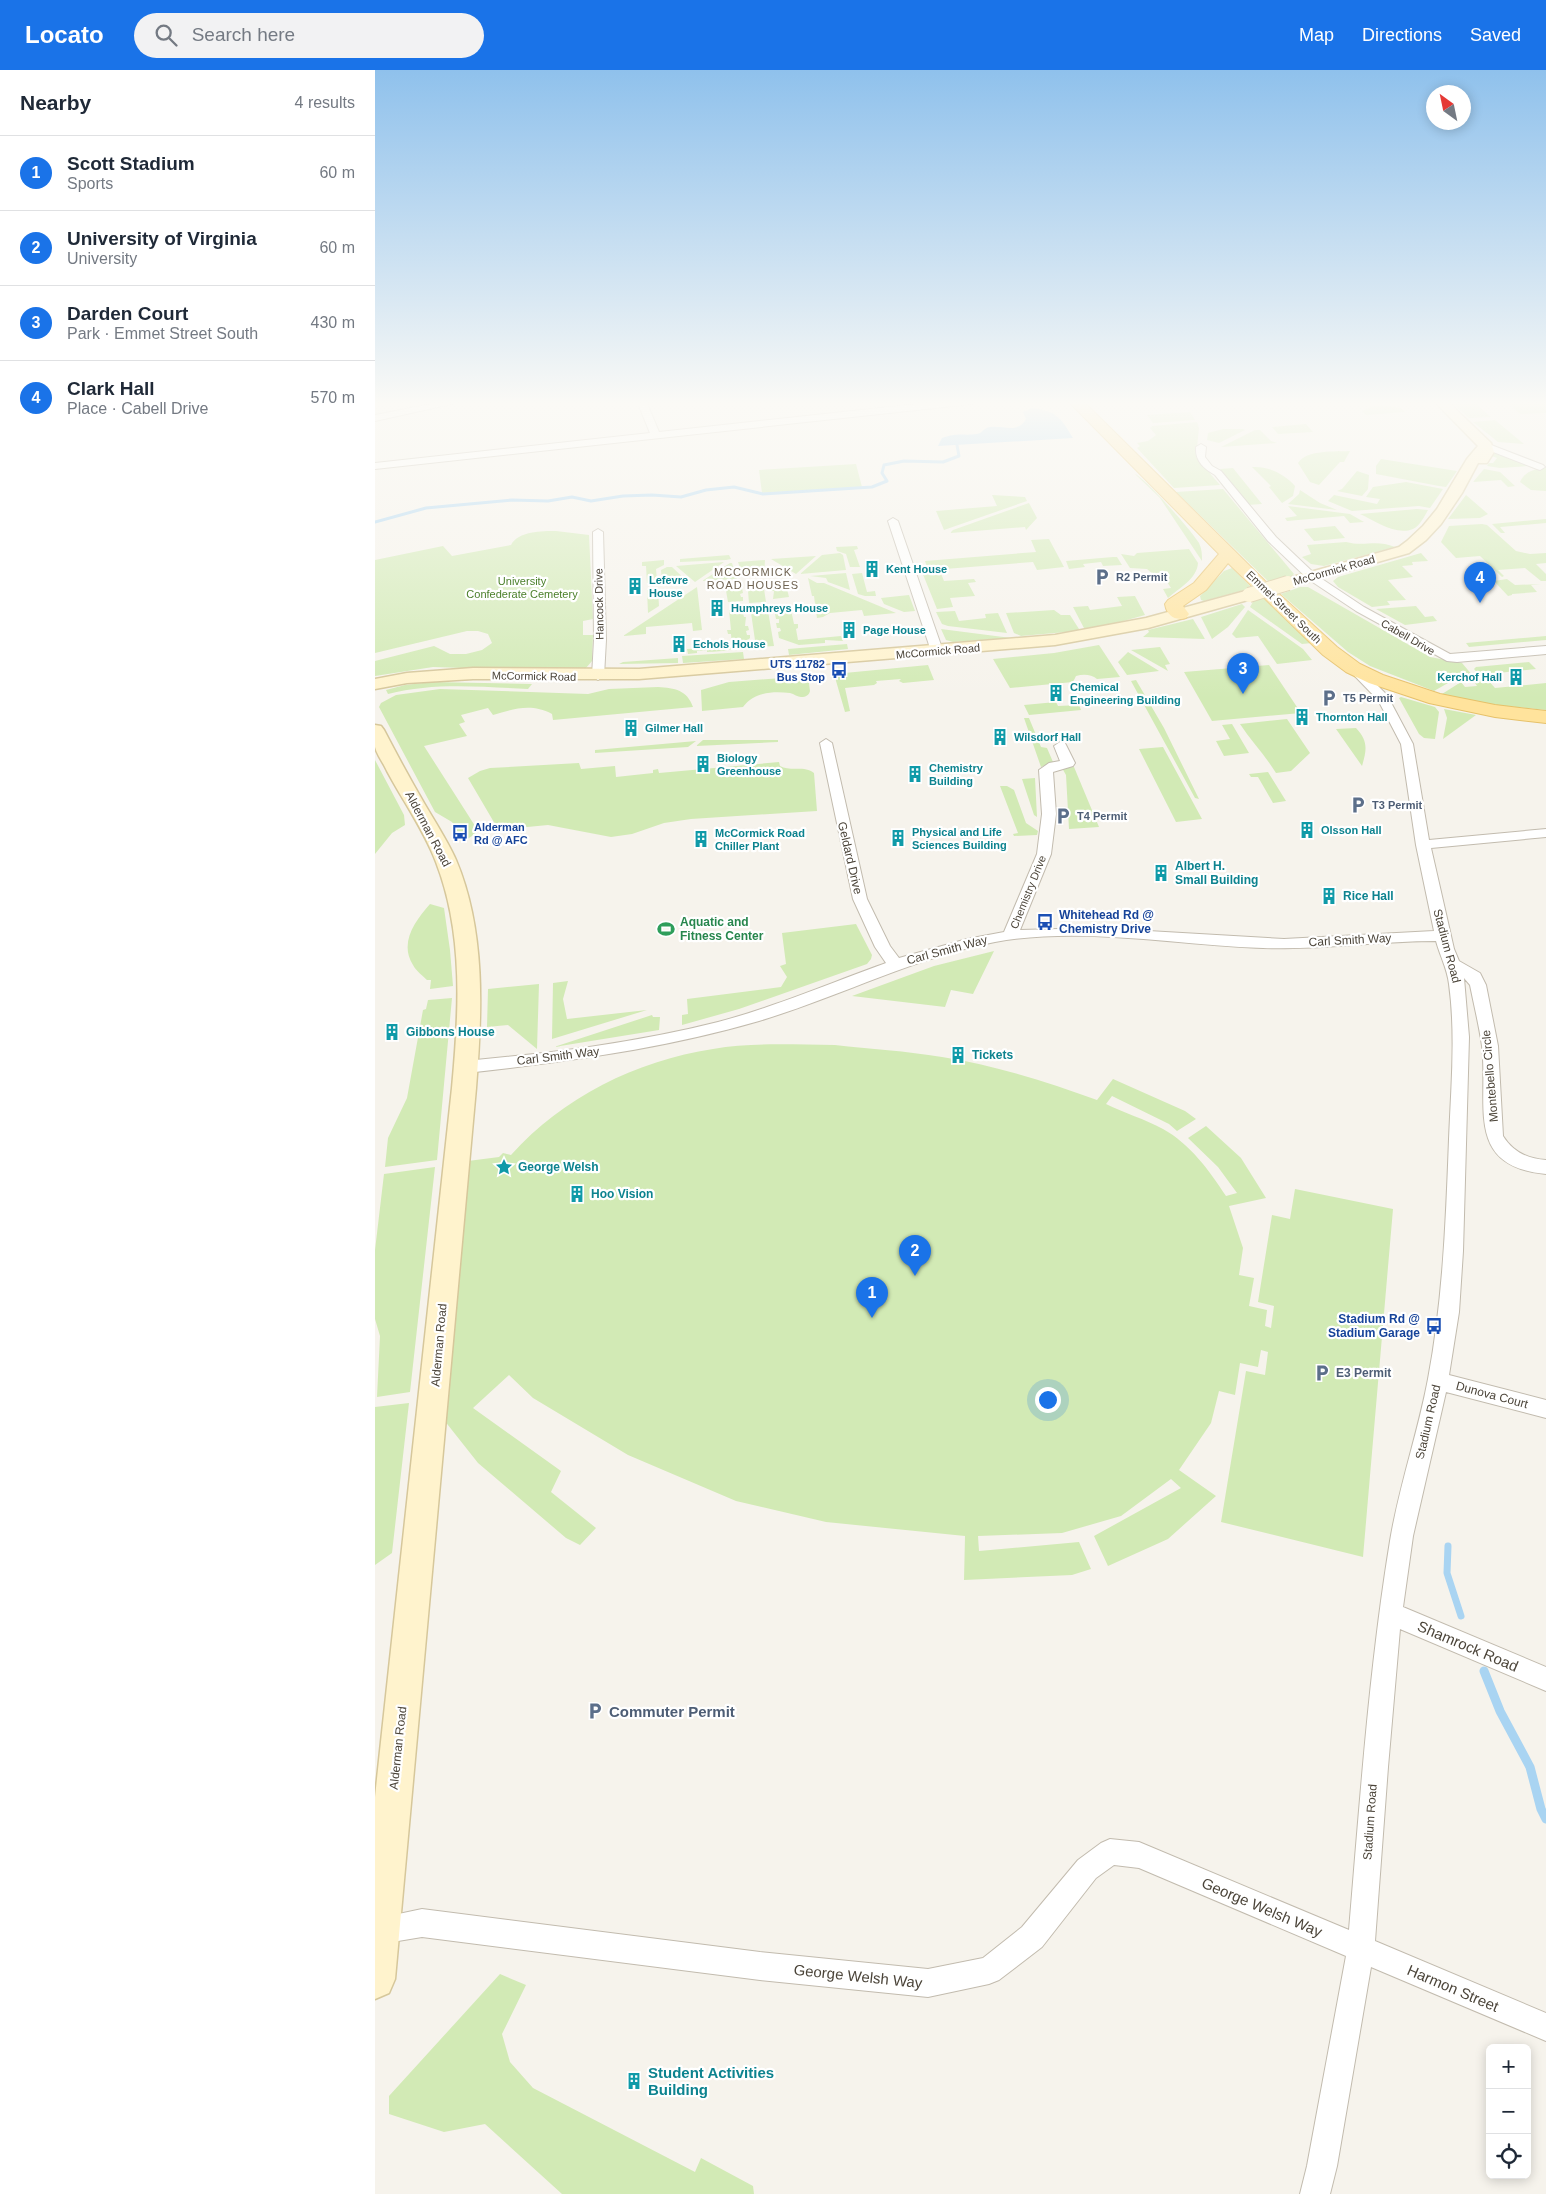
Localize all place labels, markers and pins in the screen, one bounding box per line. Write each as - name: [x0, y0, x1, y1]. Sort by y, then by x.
- building icon: Kent House: [862, 559, 882, 579]
- pin: 4: [1464, 562, 1496, 603]
- place label: Kent House: [886, 563, 947, 575]
- parking icon: R2 Permit: [1092, 567, 1112, 587]
- place label: R2 Permit: [1116, 571, 1168, 583]
- place label: Lefevre House: [649, 574, 688, 599]
- building icon: Lefevre House: [625, 576, 645, 596]
- building icon: Humphreys House: [707, 598, 727, 618]
- place label: Humphreys House: [731, 602, 828, 614]
- building icon: Page House: [839, 620, 859, 640]
- place label: Page House: [863, 624, 926, 636]
- building icon: Echols House: [669, 634, 689, 654]
- place label: Echols House: [693, 638, 766, 650]
- pin: 3: [1227, 653, 1259, 694]
- place label: UTS 11782 Bus Stop: [770, 658, 825, 683]
- bus stop icon: UTS 11782 Bus Stop: [829, 660, 849, 680]
- building icon: Kerchof Hall: [1506, 667, 1526, 687]
- place label: Kerchof Hall: [1437, 671, 1502, 683]
- place label: Chemical Engineering Building: [1070, 681, 1181, 706]
- building icon: Chemical Engineering Building: [1046, 683, 1066, 703]
- parking icon: T5 Permit: [1319, 688, 1339, 708]
- place label: T5 Permit: [1343, 692, 1393, 704]
- building icon: Thornton Hall: [1292, 707, 1312, 727]
- place label: Thornton Hall: [1316, 711, 1388, 723]
- building icon: Gilmer Hall: [621, 718, 641, 738]
- place label: Gilmer Hall: [645, 722, 703, 734]
- building icon: Wilsdorf Hall: [990, 727, 1010, 747]
- place label: Wilsdorf Hall: [1014, 731, 1081, 743]
- place label: Biology Greenhouse: [717, 752, 781, 777]
- building icon: Biology Greenhouse: [693, 754, 713, 774]
- place label: Chemistry Building: [929, 762, 984, 787]
- building icon: Chemistry Building: [905, 764, 925, 784]
- parking icon: T3 Permit: [1348, 795, 1368, 815]
- place label: T3 Permit: [1372, 799, 1422, 811]
- parking icon: T4 Permit: [1053, 806, 1073, 826]
- place label: T4 Permit: [1077, 810, 1127, 822]
- building icon: Olsson Hall: [1297, 820, 1317, 840]
- place label: Alderman Rd @ AFC: [474, 821, 528, 846]
- bus stop icon: Alderman Rd @ AFC: [450, 823, 470, 843]
- place label: Olsson Hall: [1321, 824, 1382, 836]
- place label: Physical and Life Sciences Building: [912, 826, 1007, 851]
- place label: McCormick Road Chiller Plant: [715, 827, 805, 852]
- building icon: Physical and Life Sciences Building: [888, 828, 908, 848]
- building icon: McCormick Road Chiller Plant: [691, 829, 711, 849]
- place label: Albert H. Small Building: [1175, 859, 1258, 887]
- building icon: Albert H. Small Building: [1151, 863, 1171, 883]
- building icon: Rice Hall: [1319, 886, 1339, 906]
- place label: Rice Hall: [1343, 889, 1394, 903]
- place label: Whitehead Rd @ Chemistry Drive: [1059, 908, 1154, 936]
- bus stop icon: Whitehead Rd @ Chemistry Drive: [1035, 912, 1055, 932]
- place label: Aquatic and Fitness Center: [680, 915, 764, 943]
- sports icon: Aquatic and Fitness Center: [656, 919, 676, 939]
- building icon: Gibbons House: [382, 1022, 402, 1042]
- place label: Gibbons House: [406, 1025, 495, 1039]
- building icon: Tickets: [948, 1045, 968, 1065]
- place label: Tickets: [972, 1048, 1013, 1062]
- place icon: George Welsh: [494, 1157, 514, 1177]
- place label: George Welsh: [518, 1160, 598, 1174]
- building icon: Hoo Vision: [567, 1184, 587, 1204]
- place label: Hoo Vision: [591, 1187, 653, 1201]
- pin: 2: [899, 1235, 931, 1276]
- pin: 1: [856, 1277, 888, 1318]
- place label: Stadium Rd @ Stadium Garage: [1328, 1312, 1420, 1340]
- bus stop icon: Stadium Rd @ Stadium Garage: [1424, 1316, 1444, 1336]
- parking icon: E3 Permit: [1312, 1363, 1332, 1383]
- place label: E3 Permit: [1336, 1366, 1391, 1380]
- parking icon: Commuter Permit: [585, 1701, 605, 1721]
- place label: Commuter Permit: [609, 1703, 735, 1720]
- place label: Student Activities Building: [648, 2064, 774, 2098]
- building icon: Student Activities Building: [624, 2071, 644, 2091]

